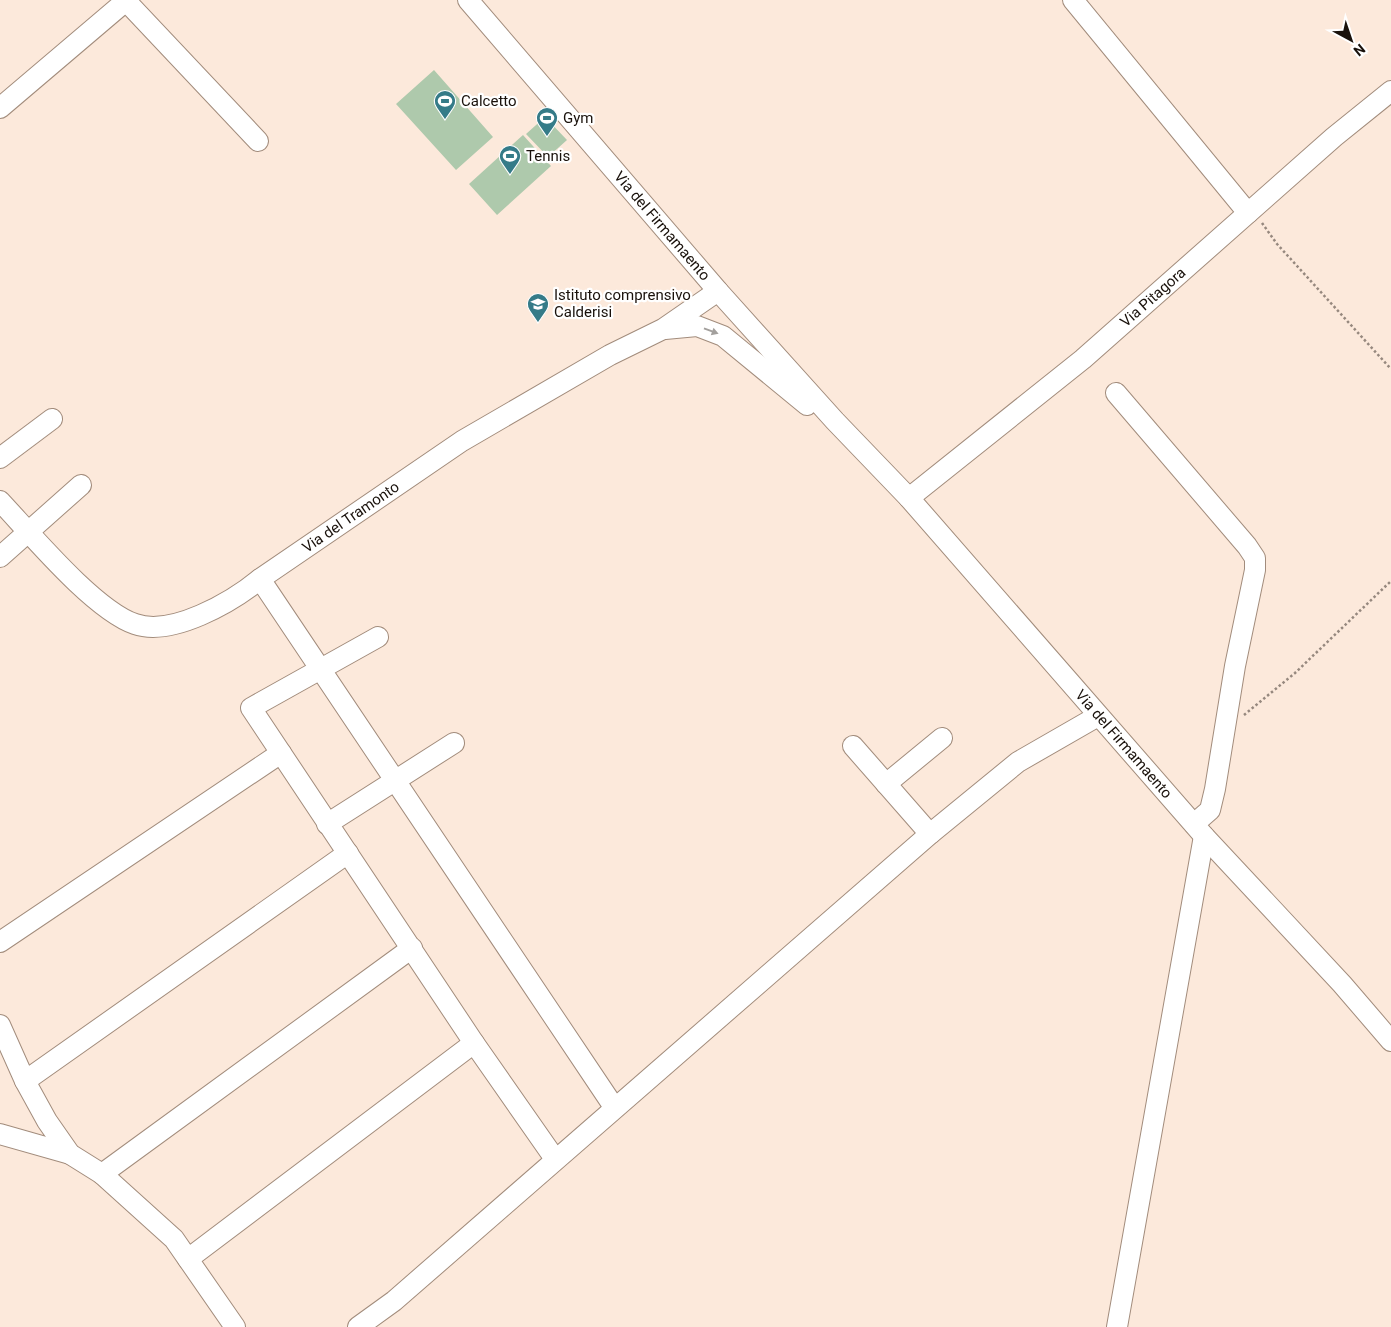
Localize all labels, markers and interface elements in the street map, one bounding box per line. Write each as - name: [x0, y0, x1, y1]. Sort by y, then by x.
- north arrow: [1326, 15, 1376, 65]
- text: N: [1350, 41, 1368, 59]
- sports icon: Calcetto: [433, 89, 457, 120]
- place label: Calcetto: [461, 92, 517, 110]
- sports icon: Gym: [535, 106, 559, 137]
- place label: Gym: [563, 109, 593, 127]
- sports icon: Tennis: [498, 144, 522, 175]
- place label: Tennis: [526, 147, 570, 165]
- street label: Via del Firmamaento: [610, 168, 714, 284]
- street label: Via Pitagora: [1116, 264, 1189, 331]
- place label: Istituto comprensivo Calderisi: [554, 286, 691, 321]
- school or university icon: Istituto comprensivo Calderisi: [526, 292, 550, 323]
- one-way arrow: [703, 328, 718, 335]
- street label: Via del Tramonto: [299, 478, 403, 556]
- street label: Via del Firmamaento: [1072, 686, 1176, 802]

